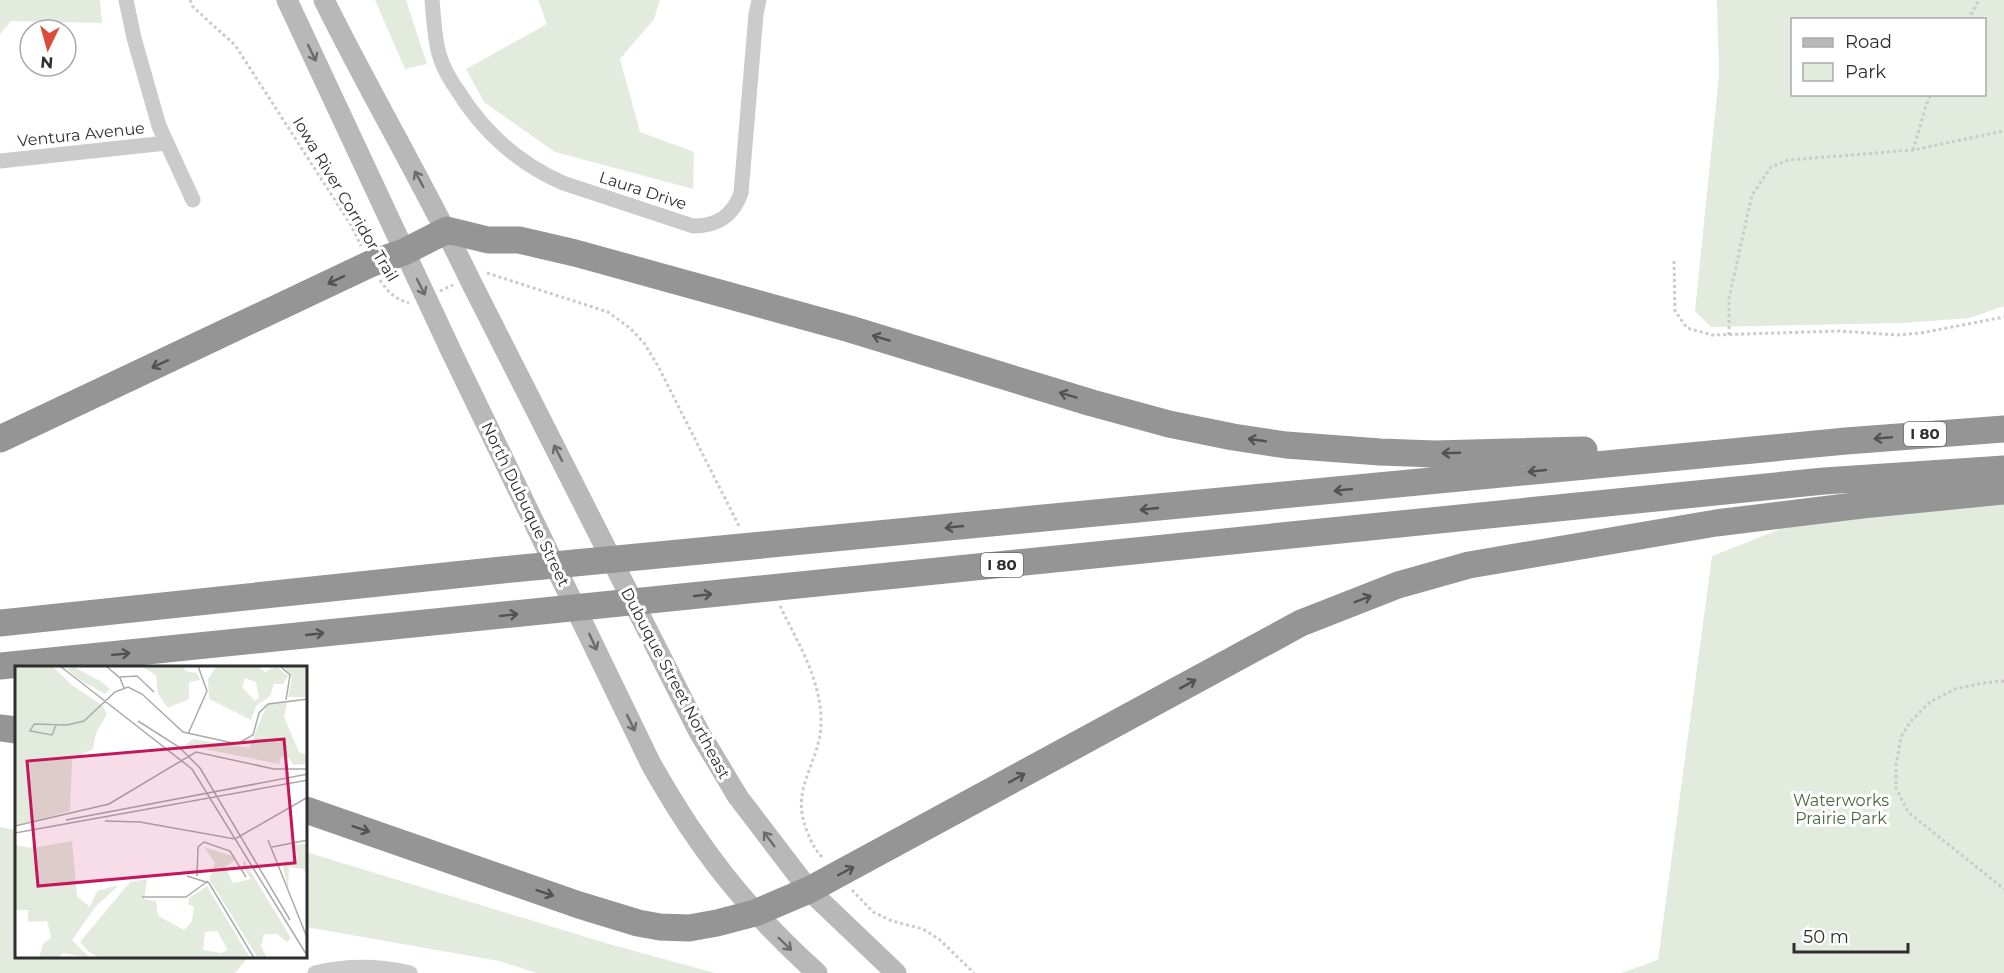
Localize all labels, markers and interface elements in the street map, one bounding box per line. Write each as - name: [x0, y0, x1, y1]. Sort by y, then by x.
- north arrow: [18, 18, 78, 78]
- legend: [1791, 18, 1986, 96]
- text: Road: [1845, 31, 1892, 53]
- one-way arrow: [307, 43, 319, 61]
- text: N: [39, 52, 54, 72]
- text: Park: [1845, 61, 1886, 83]
- street label: Iowa River Corridor Trail: [289, 113, 402, 285]
- street label: Ventura Avenue: [17, 118, 146, 151]
- street label: Laura Drive: [597, 167, 689, 214]
- one-way arrow: [413, 171, 425, 188]
- one-way arrow: [328, 275, 346, 287]
- one-way arrow: [416, 277, 427, 295]
- one-way arrow: [872, 332, 891, 343]
- one-way arrow: [152, 358, 170, 370]
- one-way arrow: [1059, 389, 1078, 400]
- street label: North Dubuque Street: [477, 419, 574, 590]
- road number: I 80: [1904, 422, 1946, 446]
- one-way arrow: [1873, 432, 1893, 443]
- one-way arrow: [1248, 435, 1268, 446]
- one-way arrow: [552, 444, 563, 462]
- one-way arrow: [1442, 447, 1462, 459]
- one-way arrow: [1527, 466, 1547, 477]
- one-way arrow: [1333, 485, 1353, 496]
- one-way arrow: [1139, 504, 1159, 515]
- one-way arrow: [945, 522, 965, 533]
- road number: I 80: [981, 553, 1023, 577]
- street label: Dubuque Street Northeast: [617, 584, 734, 783]
- one-way arrow: [693, 589, 712, 600]
- one-way arrow: [1353, 593, 1372, 604]
- one-way arrow: [498, 609, 518, 620]
- one-way arrow: [304, 628, 324, 639]
- one-way arrow: [587, 633, 599, 651]
- one-way arrow: [110, 648, 130, 659]
- inset map: [15, 666, 308, 958]
- one-way arrow: [1179, 678, 1197, 689]
- one-way arrow: [626, 713, 638, 731]
- one-way arrow: [1008, 772, 1025, 784]
- park label: Waterworks Prairie Park: [1793, 791, 1889, 828]
- one-way arrow: [351, 824, 370, 835]
- one-way arrow: [763, 832, 776, 848]
- one-way arrow: [837, 865, 854, 877]
- one-way arrow: [535, 889, 554, 900]
- scale bar: [1794, 916, 1908, 954]
- text: 50 m: [1803, 926, 1849, 948]
- one-way arrow: [777, 936, 792, 951]

